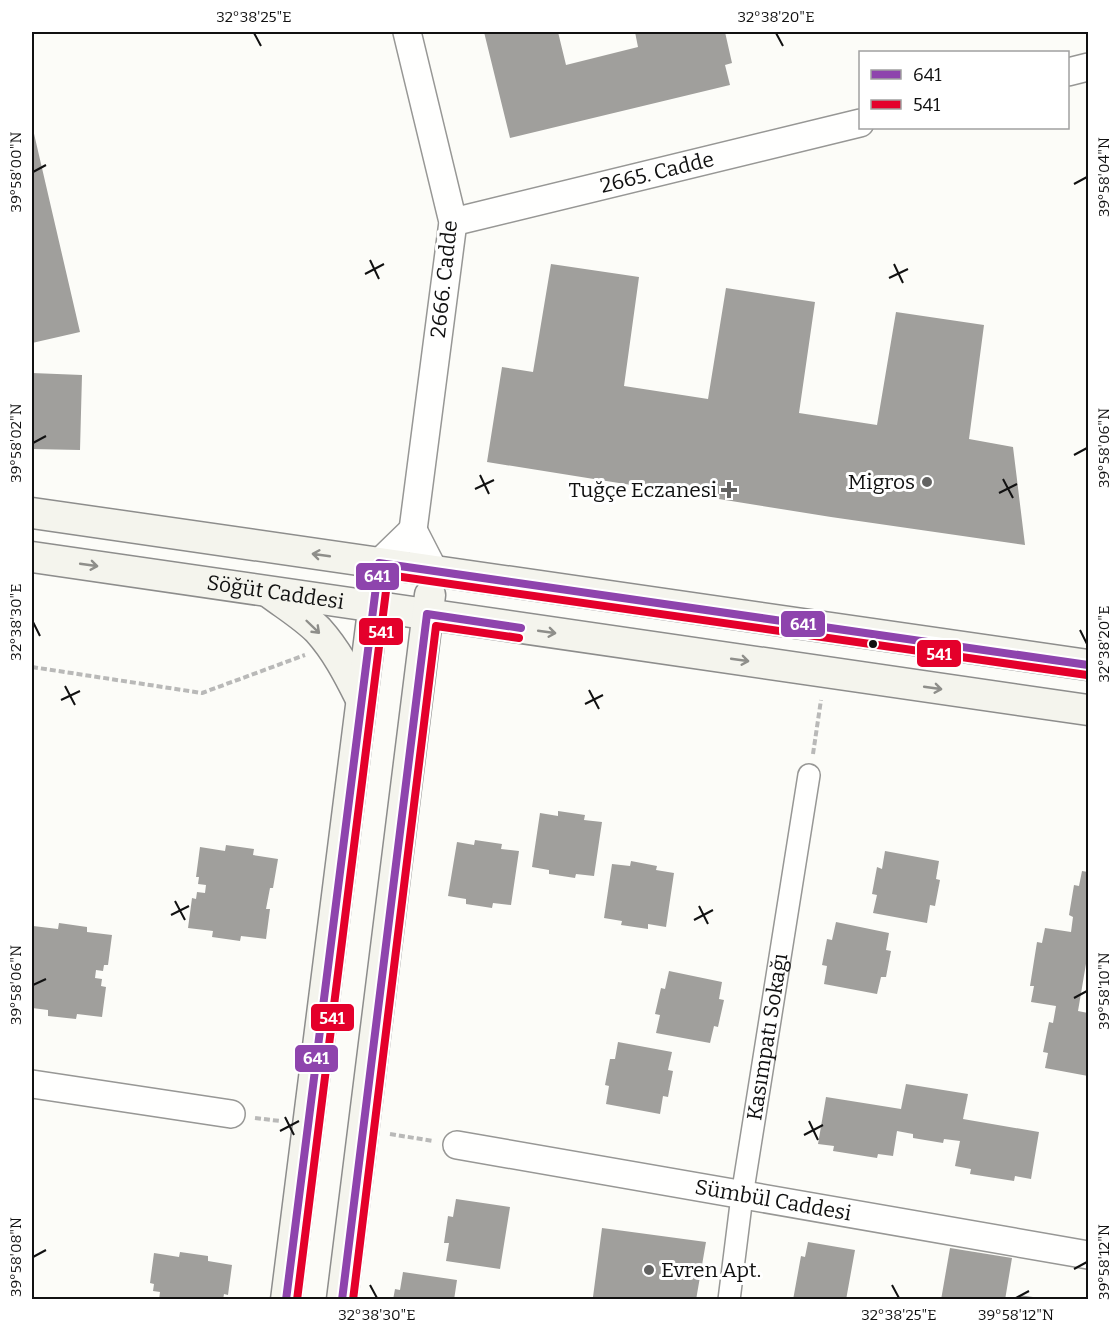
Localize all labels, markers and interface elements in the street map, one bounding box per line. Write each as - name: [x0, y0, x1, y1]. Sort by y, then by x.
- text: 32°38'25"E: [216, 8, 292, 26]
- text: 32°38'20"E: [738, 8, 814, 26]
- legend: [859, 51, 1069, 129]
- text: 641: [913, 64, 942, 86]
- text: 541: [913, 94, 941, 116]
- text: 39°58'00"N: [7, 131, 25, 212]
- text: 39°58'04"N: [1095, 137, 1113, 217]
- street label: 2665. Cadde: [598, 146, 717, 199]
- street label: 2666. Cadde: [425, 219, 463, 339]
- text: 39°58'02"N: [7, 403, 25, 483]
- text: 39°58'06"N: [1095, 408, 1113, 488]
- place label: Migros: [848, 469, 915, 495]
- marker: Migros: [920, 475, 934, 489]
- place label: Tuğçe Eczanesi: [568, 477, 717, 503]
- marker: Tuğçe Eczanesi: [722, 483, 736, 497]
- one-way arrow: [312, 549, 332, 560]
- one-way arrow: [79, 560, 99, 571]
- line badge: 641: [355, 562, 400, 591]
- text: 641: [364, 567, 390, 586]
- street label: Söğüt Caddesi: [205, 569, 346, 615]
- text: 32°38'30"E: [7, 583, 25, 661]
- text: 32°38'20"E: [1095, 606, 1113, 682]
- line badge: 641: [780, 610, 826, 638]
- text: 641: [790, 615, 816, 634]
- line badge: 541: [358, 617, 404, 646]
- one-way arrow: [306, 620, 321, 634]
- text: 541: [368, 623, 394, 642]
- one-way arrow: [536, 626, 556, 637]
- unlabelled marker: [867, 638, 879, 650]
- line badge: 541: [916, 639, 962, 668]
- text: 541: [926, 645, 952, 664]
- one-way arrow: [729, 654, 749, 665]
- one-way arrow: [922, 682, 942, 693]
- text: 39°58'06"N: [7, 945, 25, 1025]
- street label: Kasımpatı Sokağı: [741, 951, 793, 1122]
- text: 39°58'10"N: [1095, 952, 1113, 1030]
- line badge: 541: [310, 1003, 355, 1032]
- text: 541: [319, 1009, 345, 1028]
- line badge: 641: [294, 1044, 339, 1073]
- text: 641: [303, 1049, 329, 1068]
- street label: Sümbül Caddesi: [693, 1174, 853, 1227]
- text: 39°58'08"N: [7, 1217, 25, 1297]
- text: 39°58'12"N: [1095, 1224, 1113, 1300]
- place label: Evren Apt.: [661, 1257, 761, 1283]
- marker: Evren Apt.: [642, 1263, 656, 1277]
- text: 32°38'30"E: [338, 1306, 416, 1324]
- text: 32°38'25"E: [861, 1306, 937, 1324]
- text: 39°58'12"N: [978, 1306, 1054, 1324]

